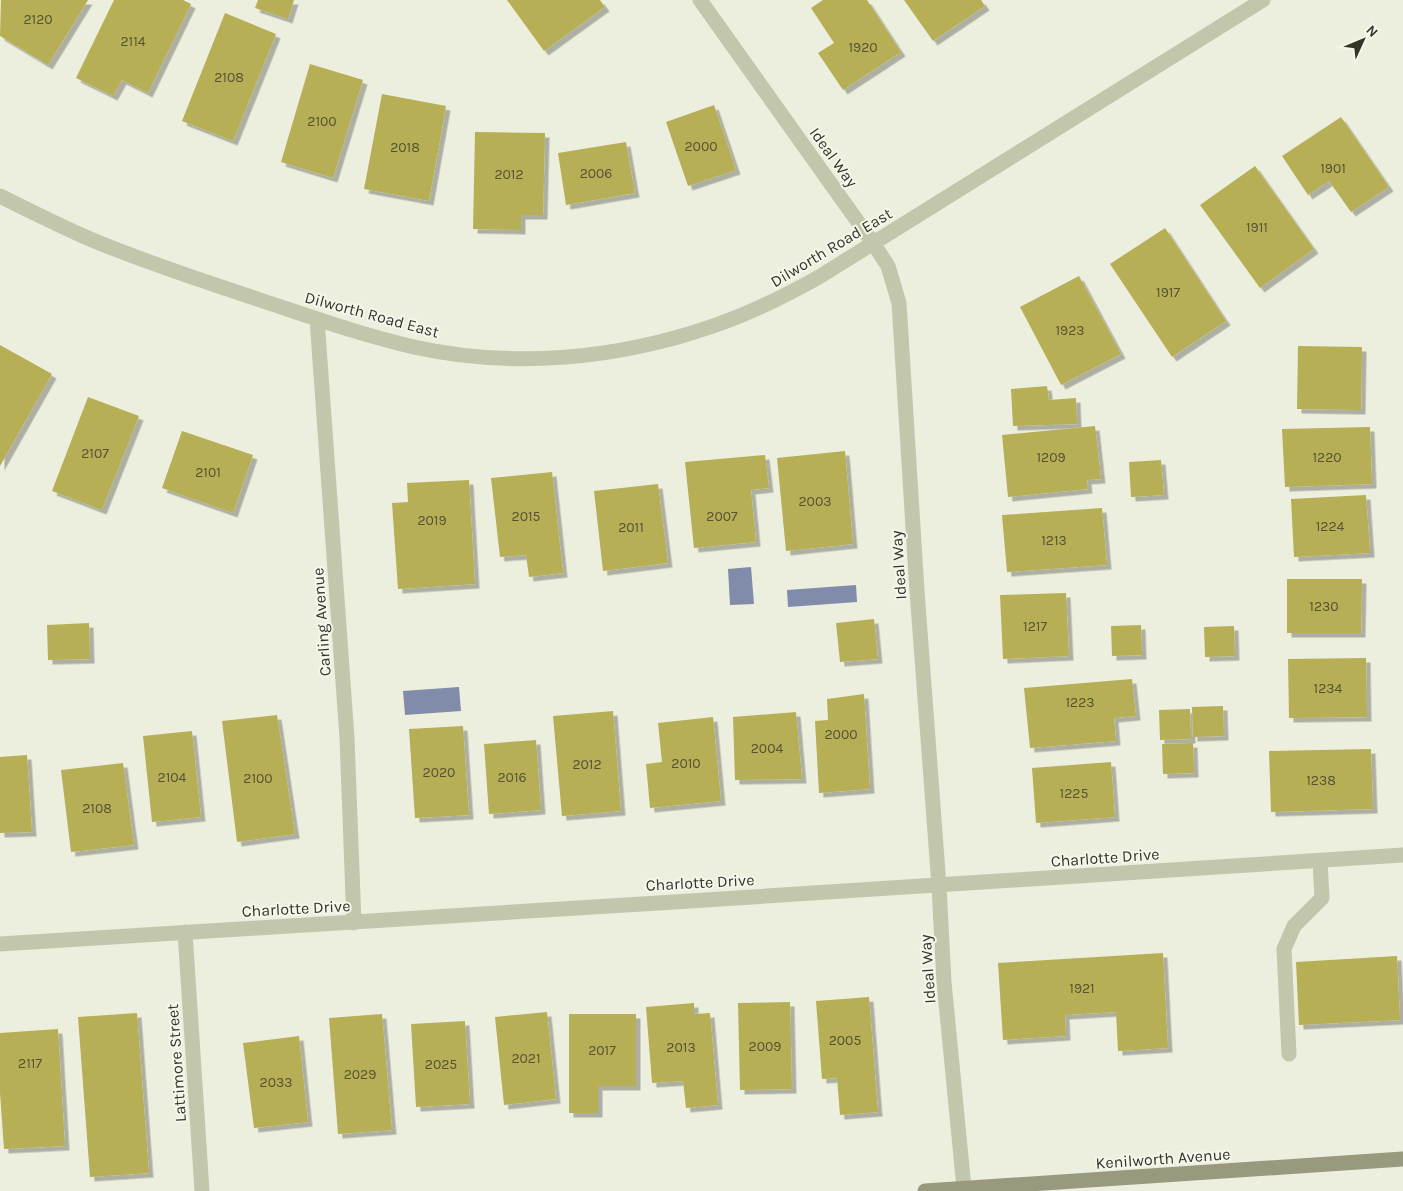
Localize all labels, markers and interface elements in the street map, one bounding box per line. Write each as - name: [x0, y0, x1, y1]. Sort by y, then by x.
- house number: 2120: [23, 11, 53, 28]
- north arrow: [1338, 15, 1388, 65]
- text: N: [1362, 22, 1382, 41]
- house number: 2114: [120, 33, 146, 50]
- house number: 1920: [848, 39, 878, 56]
- house number: 2108: [214, 69, 244, 86]
- house number: 2100: [307, 113, 337, 130]
- street label: Ideal Way: [806, 124, 862, 191]
- house number: 2000: [684, 138, 718, 155]
- house number: 2018: [390, 139, 420, 156]
- house number: 1901: [1320, 160, 1346, 177]
- house number: 2006: [580, 165, 612, 182]
- house number: 2012: [494, 166, 524, 183]
- street label: Dilworth Road East: [767, 204, 895, 291]
- house number: 1911: [1246, 219, 1268, 236]
- house number: 1917: [1156, 284, 1180, 301]
- street label: Dilworth Road East: [303, 287, 441, 342]
- house number: 1923: [1055, 322, 1085, 339]
- house number: 2107: [81, 445, 109, 462]
- house number: 1209: [1036, 449, 1066, 466]
- house number: 1220: [1312, 449, 1342, 466]
- house number: 2101: [195, 464, 221, 481]
- house number: 2003: [799, 493, 832, 510]
- house number: 2015: [512, 508, 541, 525]
- house number: 2007: [706, 508, 738, 525]
- house number: 2019: [417, 512, 447, 529]
- house number: 1224: [1316, 518, 1345, 535]
- house number: 2011: [618, 519, 644, 536]
- street label: Ideal Way: [887, 529, 910, 600]
- house number: 1213: [1041, 532, 1067, 549]
- street label: Carling Avenue: [308, 567, 335, 677]
- house number: 1230: [1309, 598, 1339, 615]
- house number: 1217: [1023, 618, 1047, 635]
- house number: 1234: [1314, 680, 1343, 697]
- house number: 1223: [1065, 694, 1095, 711]
- house number: 2000: [824, 726, 858, 743]
- house number: 2004: [751, 740, 783, 757]
- house number: 2010: [671, 755, 701, 772]
- house number: 2012: [572, 756, 602, 773]
- house number: 2020: [423, 764, 455, 781]
- house number: 2104: [158, 769, 187, 786]
- house number: 2016: [497, 769, 527, 786]
- house number: 2100: [243, 770, 273, 787]
- house number: 1238: [1306, 772, 1336, 789]
- house number: 1225: [1060, 785, 1088, 802]
- house number: 2108: [82, 800, 112, 817]
- street label: Charlotte Drive: [1050, 844, 1160, 871]
- street label: Charlotte Drive: [645, 870, 755, 895]
- street label: Charlotte Drive: [241, 896, 351, 921]
- street label: Ideal Way: [916, 933, 939, 1004]
- house number: 1921: [1069, 980, 1095, 997]
- street label: Lattimore Street: [163, 1003, 190, 1123]
- house number: 2005: [829, 1032, 861, 1049]
- house number: 2009: [749, 1038, 781, 1055]
- house number: 2013: [666, 1039, 696, 1056]
- house number: 2017: [588, 1042, 616, 1059]
- house number: 2021: [511, 1050, 541, 1067]
- house number: 2117: [18, 1055, 42, 1072]
- house number: 2025: [425, 1056, 457, 1073]
- house number: 2029: [344, 1066, 376, 1083]
- house number: 2033: [260, 1074, 292, 1091]
- street label: Kenilworth Avenue: [1095, 1144, 1231, 1173]

